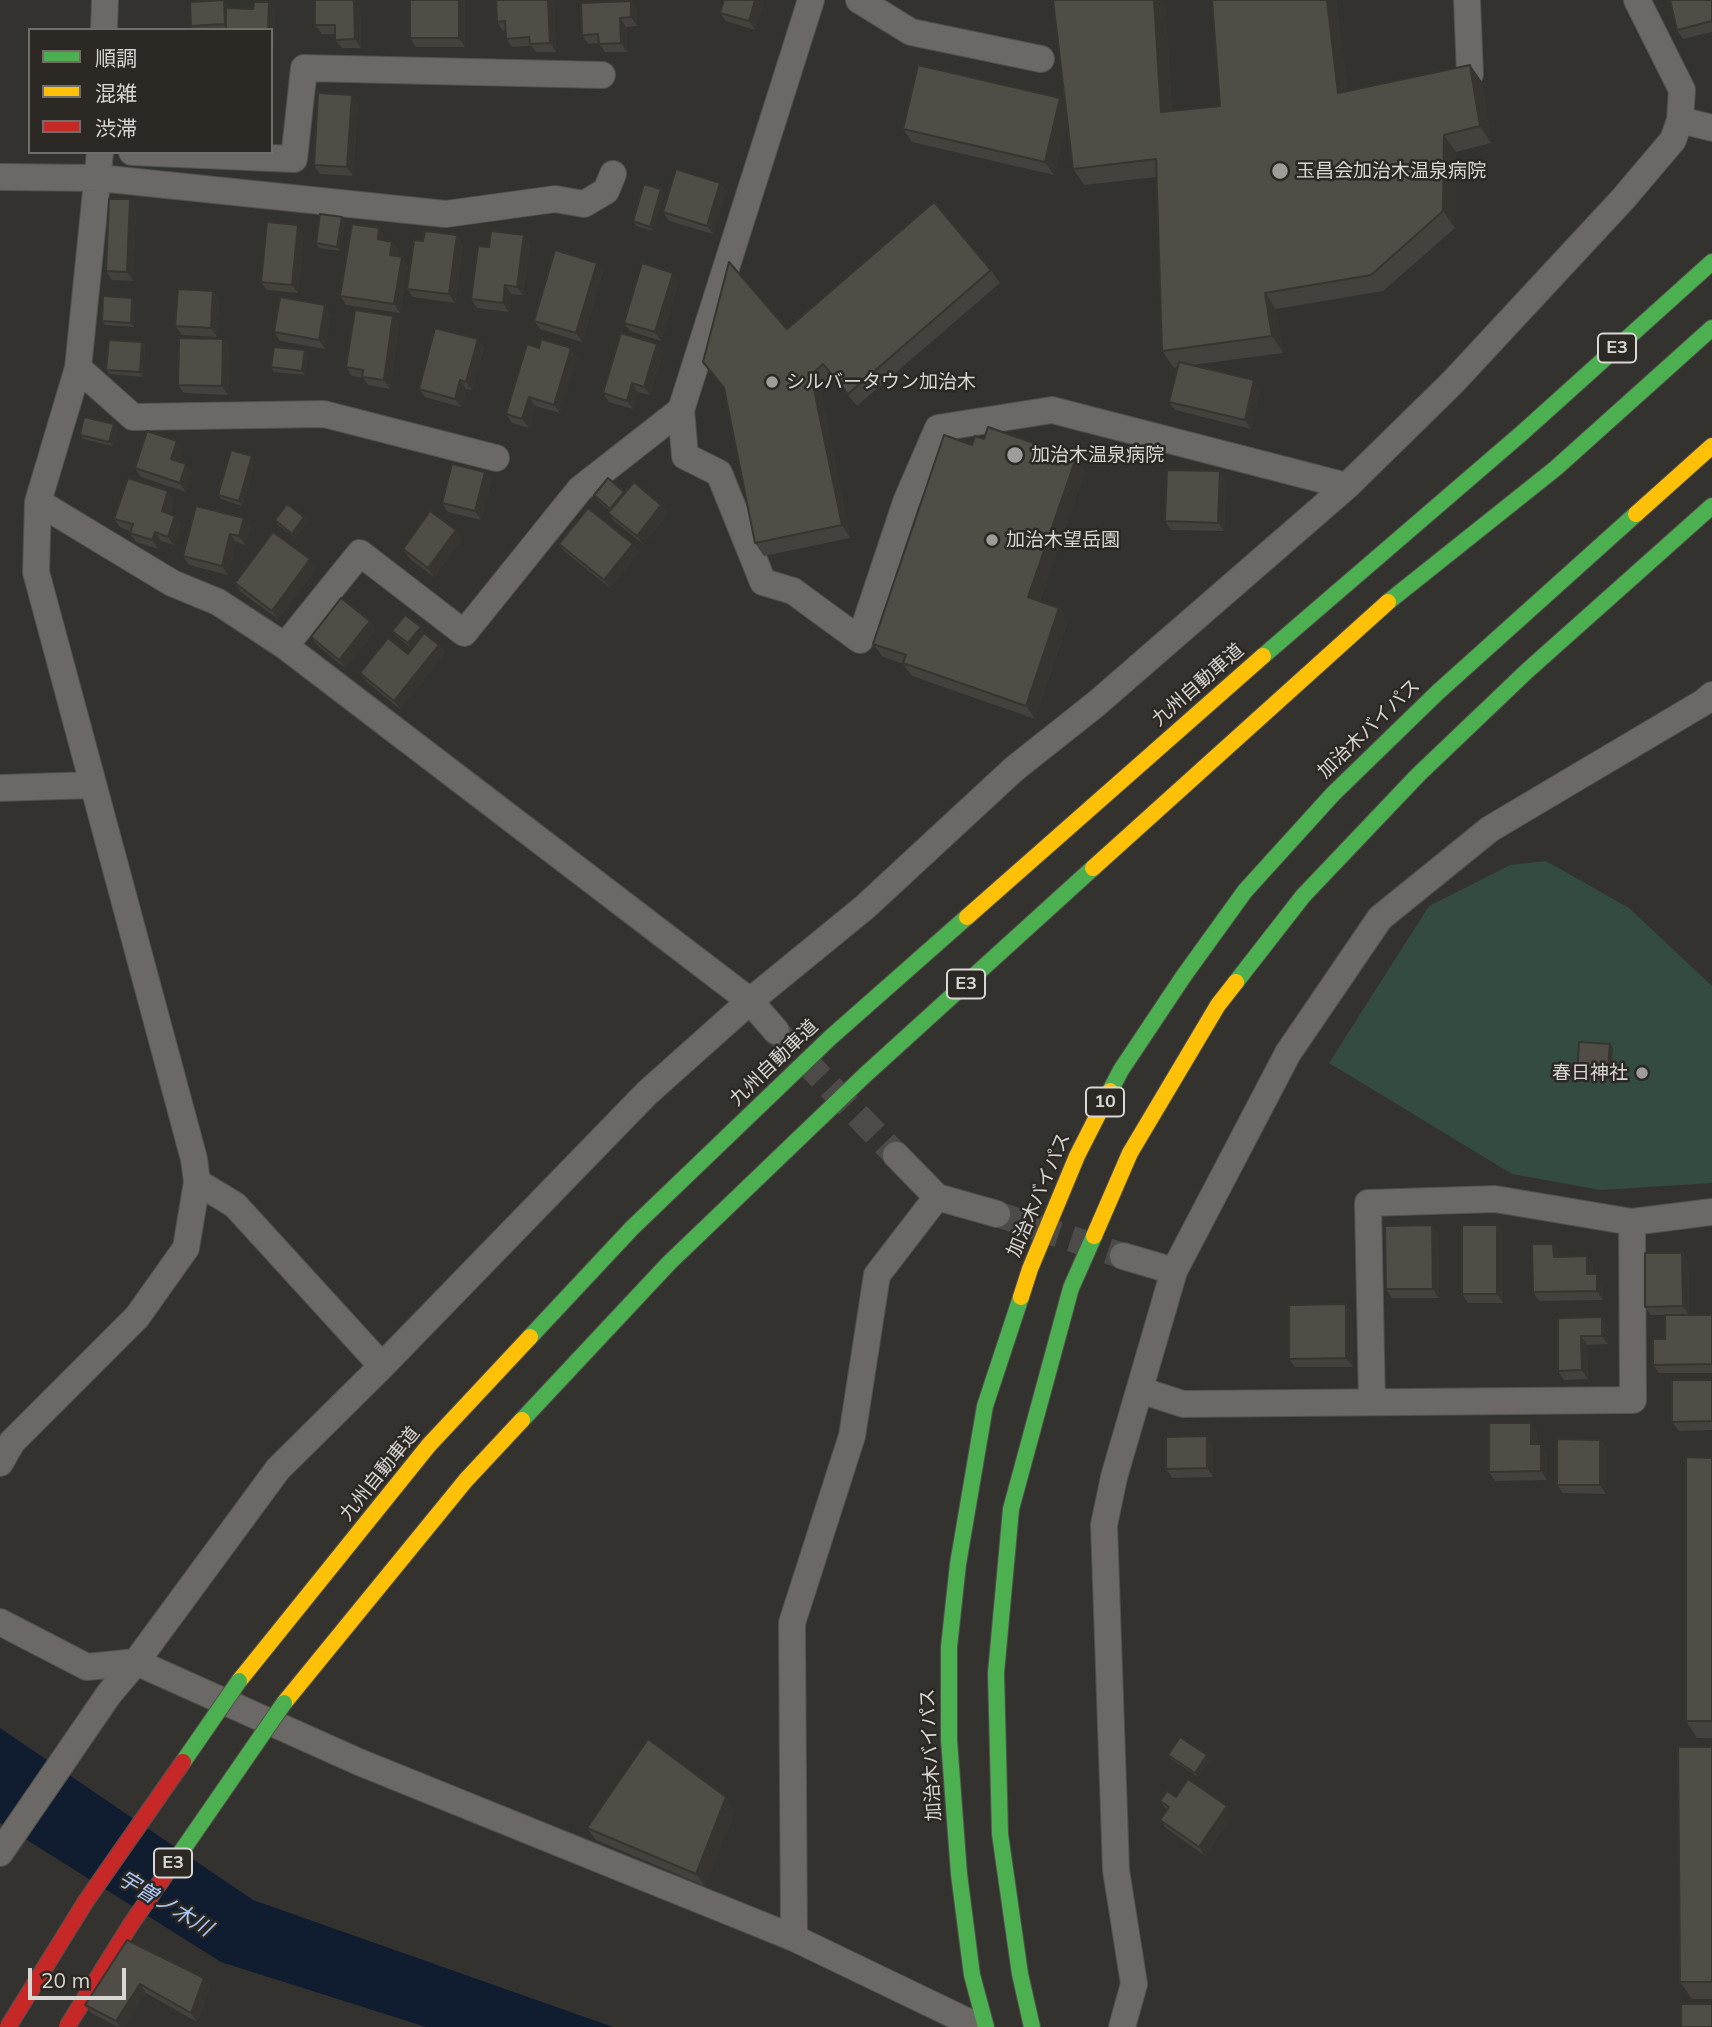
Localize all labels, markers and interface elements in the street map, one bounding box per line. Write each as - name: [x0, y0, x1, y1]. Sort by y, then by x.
- legend: [28, 28, 273, 154]
- text: 順調: [95, 45, 137, 71]
- text: 混雑: [95, 80, 137, 106]
- text: 渋滞: [95, 115, 137, 141]
- place label: 玉昌会加治木温泉病院: [1296, 160, 1486, 182]
- marker: 玉昌会加治木温泉病院: [1270, 161, 1290, 181]
- road number: E3: [1598, 334, 1636, 362]
- place label: シルバータウン加治木: [786, 371, 976, 393]
- marker: シルバータウン加治木: [764, 374, 780, 390]
- place label: 加治木温泉病院: [1031, 444, 1164, 466]
- marker: 加治木温泉病院: [1005, 445, 1025, 465]
- place label: 加治木望岳園: [1006, 529, 1120, 551]
- marker: 加治木望岳園: [984, 532, 1000, 548]
- street label: 九州自動車道: [1148, 639, 1248, 731]
- street label: 加治木バイパス: [1313, 675, 1425, 783]
- road number: E3: [947, 970, 985, 999]
- street label: 九州自動車道: [725, 1015, 823, 1111]
- place label: 春日神社: [1552, 1062, 1628, 1084]
- marker: 春日神社: [1634, 1065, 1650, 1081]
- road number: 10: [1086, 1087, 1124, 1116]
- street label: 加治木バイパス: [1003, 1129, 1075, 1261]
- street label: 九州自動車道: [335, 1423, 425, 1525]
- street label: 加治木バイパス: [916, 1688, 946, 1822]
- road number: E3: [154, 1849, 192, 1878]
- water label: 宇曽ノ木川: [114, 1866, 216, 1942]
- scale bar: [32, 1954, 130, 1998]
- text: 20 m: [41, 1967, 90, 1993]

